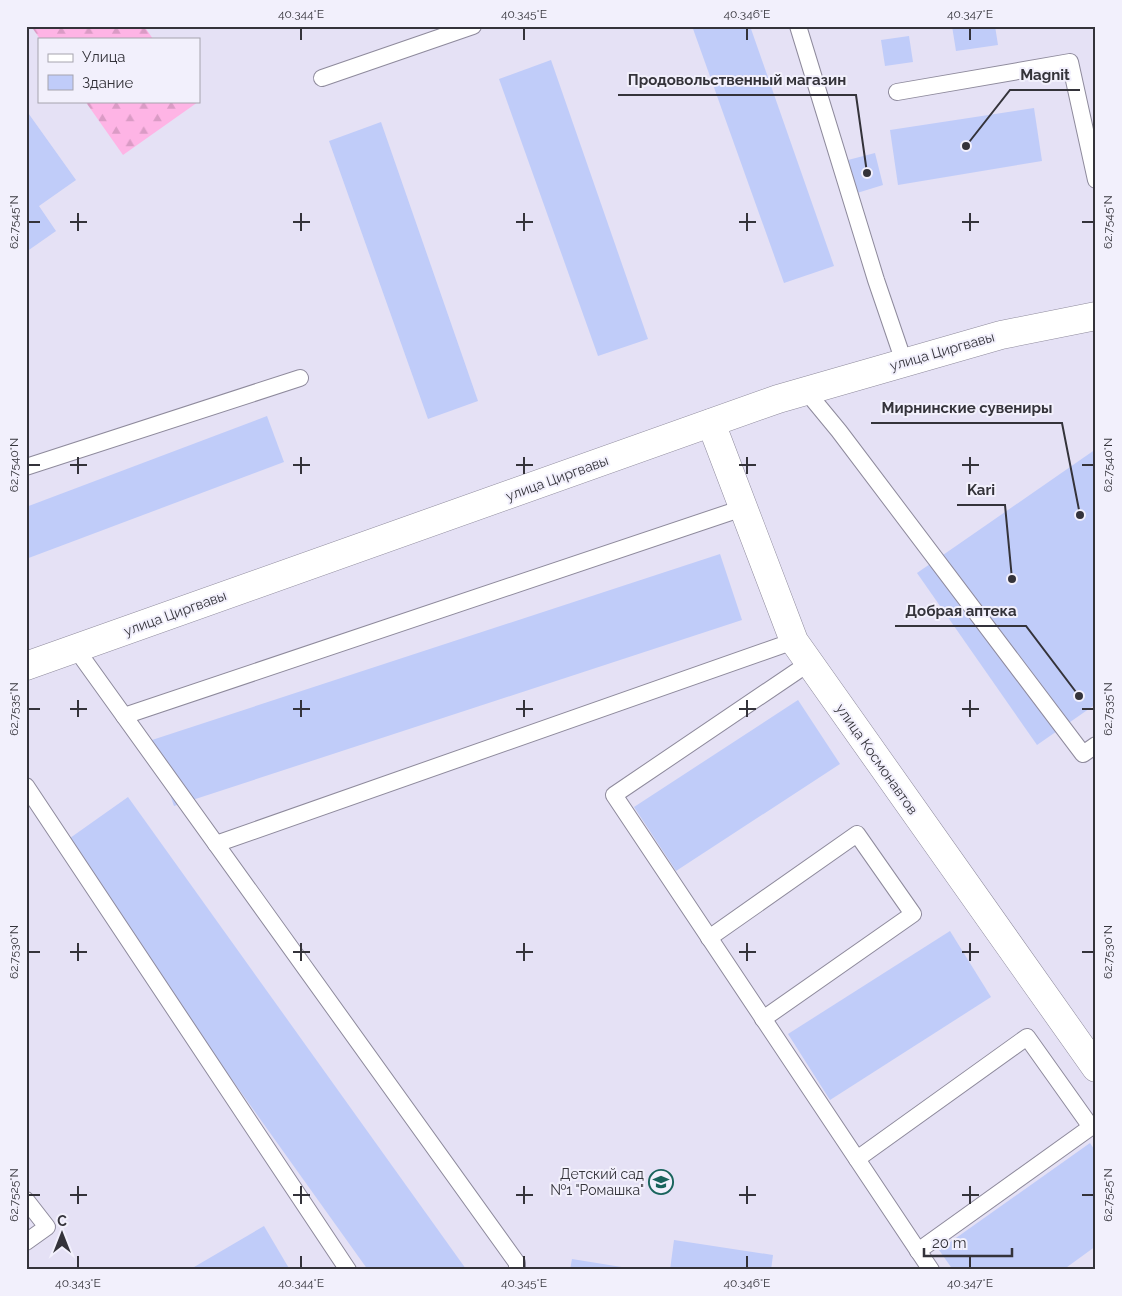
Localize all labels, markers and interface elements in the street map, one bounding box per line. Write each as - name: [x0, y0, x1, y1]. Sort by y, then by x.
- text: 40.344°E: [278, 7, 324, 21]
- text: 40.345°E: [501, 7, 547, 21]
- text: 40.346°E: [724, 7, 770, 21]
- text: 40.347°E: [947, 7, 993, 21]
- legend: [38, 38, 200, 102]
- text: Улица: [82, 48, 126, 66]
- callout: Magnit: [1010, 60, 1080, 90]
- callout: Продовольственный магазин: [618, 65, 856, 95]
- text: Magnit: [1020, 66, 1070, 84]
- text: Продовольственный магазин: [628, 71, 846, 89]
- text: Здание: [82, 74, 134, 92]
- text: 62.7545°N: [7, 195, 21, 249]
- text: 62.7545°N: [1101, 195, 1115, 249]
- street label: улица Циргвавы: [888, 328, 996, 374]
- callout: Мирнинские сувениры: [871, 393, 1062, 423]
- text: Мирнинские сувениры: [882, 399, 1052, 417]
- text: 62.7540°N: [7, 438, 21, 492]
- text: 62.7540°N: [1101, 438, 1115, 492]
- street label: улица Циргвавы: [503, 452, 611, 504]
- callout: Kari: [957, 475, 1005, 505]
- text: Kari: [967, 481, 995, 499]
- street label: улица Циргвавы: [121, 587, 229, 639]
- callout: Добрая аптека: [895, 596, 1026, 626]
- text: Добрая аптека: [905, 602, 1017, 620]
- text: 62.7535°N: [7, 682, 21, 736]
- text: 62.7535°N: [1101, 682, 1115, 736]
- street label: улица Космонавтов: [833, 701, 921, 817]
- text: 62.7530°N: [7, 925, 21, 979]
- text: 62.7530°N: [1101, 925, 1115, 979]
- place label: Детский сад №1 "Ромашка": [550, 1166, 644, 1198]
- text: 62.7525°N: [7, 1168, 21, 1222]
- text: 62.7525°N: [1101, 1168, 1115, 1222]
- school or university icon: Детский сад №1 "Ромашка": [648, 1169, 674, 1195]
- north arrow: [38, 1208, 88, 1258]
- text: С: [57, 1213, 67, 1229]
- scale bar: [924, 1226, 1012, 1258]
- text: 20 m: [932, 1234, 967, 1252]
- text: 40.343°E: [55, 1276, 101, 1290]
- text: 40.344°E: [278, 1276, 324, 1290]
- text: 40.345°E: [501, 1276, 547, 1290]
- text: 40.346°E: [724, 1276, 770, 1290]
- text: 40.347°E: [947, 1276, 993, 1290]

